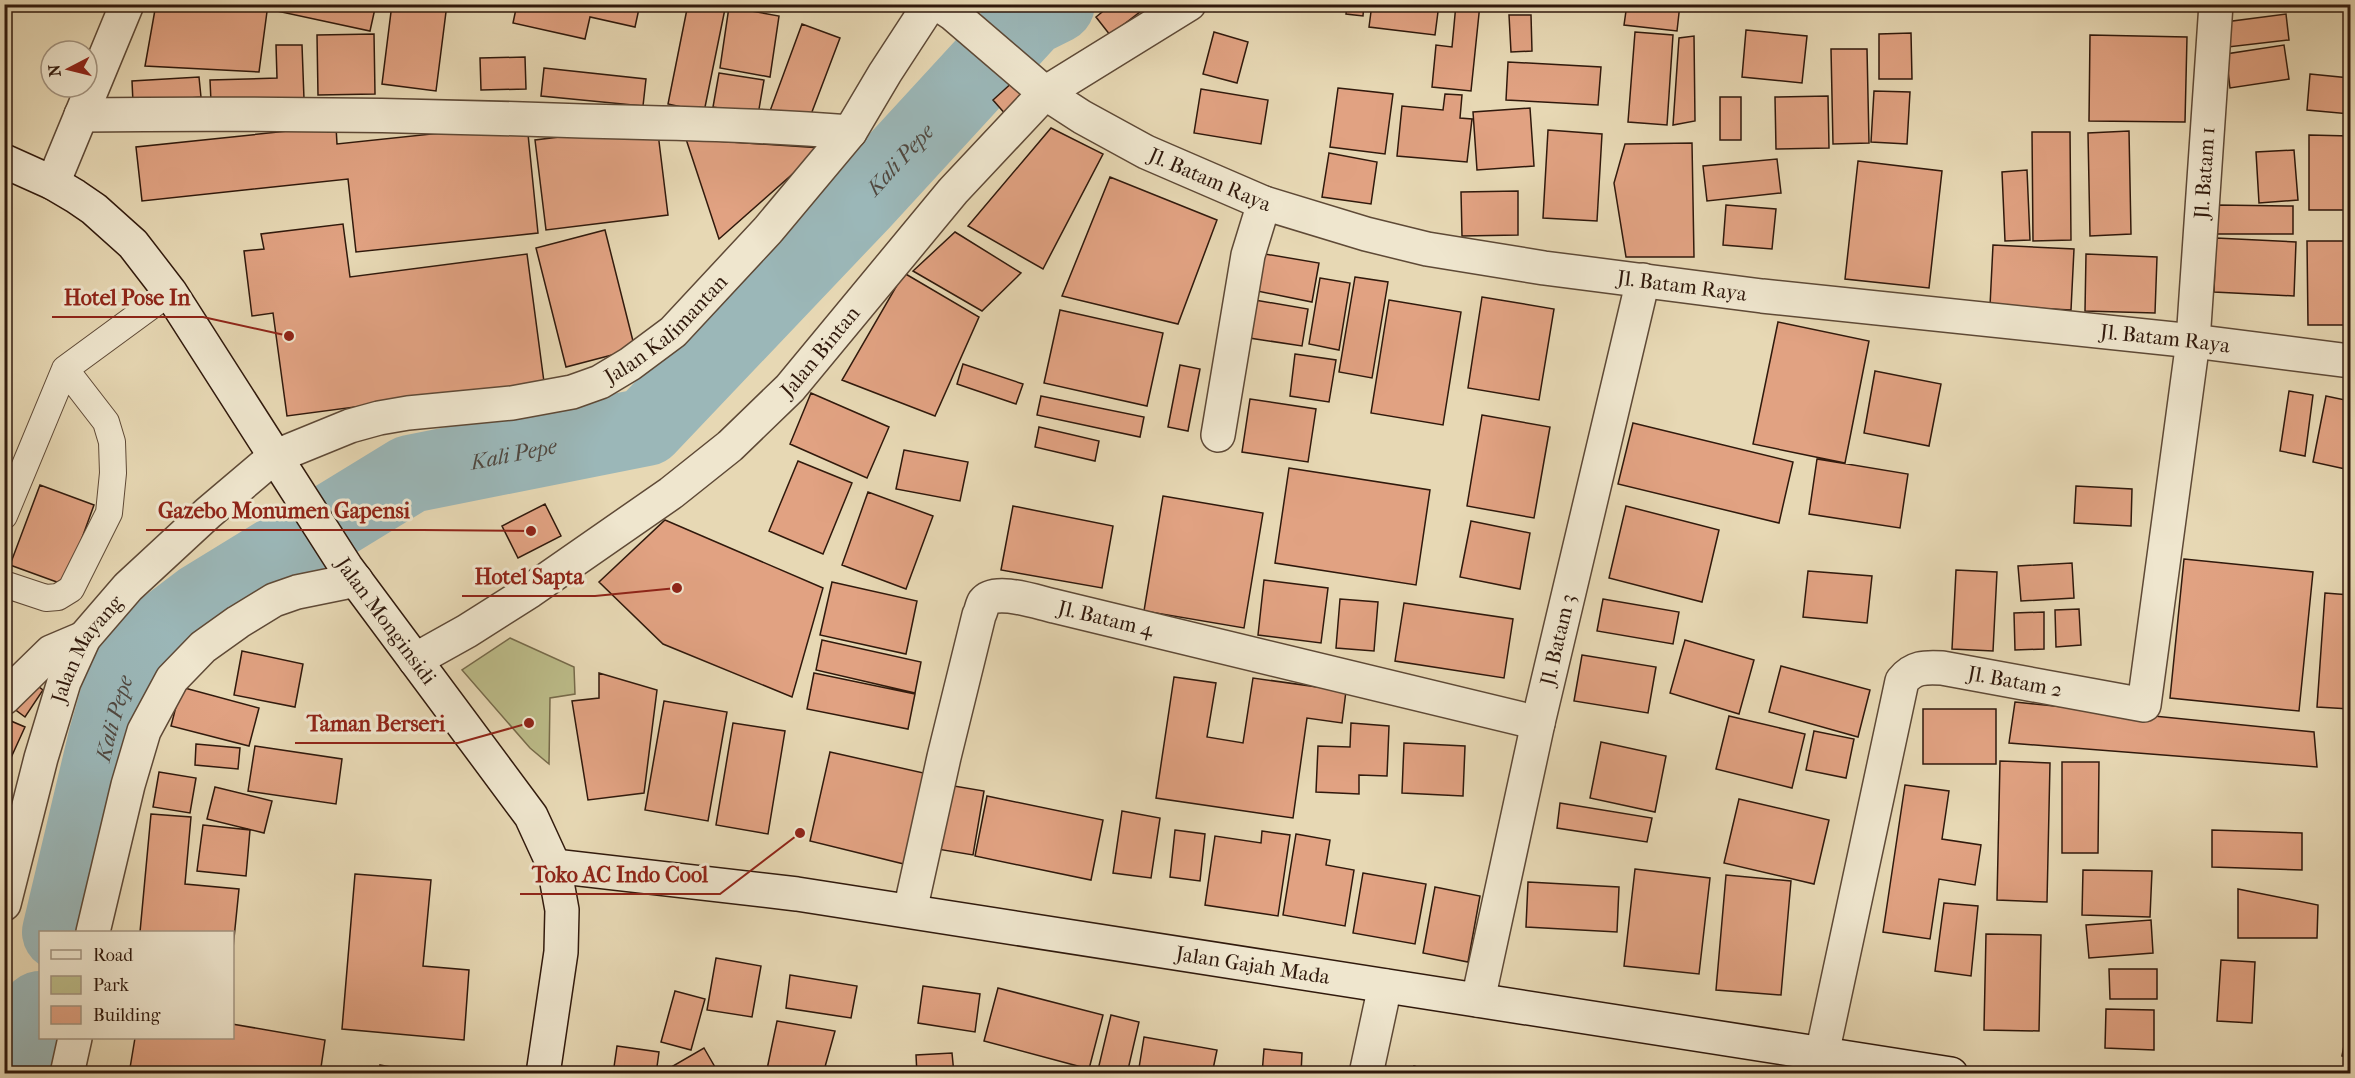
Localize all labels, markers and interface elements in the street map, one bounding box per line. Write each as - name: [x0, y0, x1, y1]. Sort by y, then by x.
- north arrow: [39, 39, 99, 99]
- text: N: [44, 63, 65, 78]
- water label: Kali Pepe: [860, 118, 940, 202]
- street label: Jl. Batam 1: [2189, 126, 2220, 222]
- street label: Jl. Batam Raya: [1143, 142, 1274, 216]
- street label: Jl. Batam Raya: [1614, 265, 1749, 306]
- street label: Jalan Kalimantan: [598, 270, 732, 390]
- callout: Hotel Pose In: [52, 277, 203, 317]
- text: Hotel Pose In: [64, 285, 191, 311]
- street label: Jalan Bintan: [774, 301, 865, 404]
- street label: Jl. Batam Raya: [2097, 319, 2232, 358]
- water label: Kali Pepe: [466, 433, 560, 476]
- callout: Gazebo Monumen Gapensi: [146, 490, 422, 530]
- text: Gazebo Monumen Gapensi: [158, 498, 411, 524]
- street label: Jalan Monginsidi: [330, 551, 441, 689]
- callout: Hotel Sapta: [462, 556, 595, 596]
- text: Hotel Sapta: [474, 564, 584, 590]
- street label: Jalan Mayang: [46, 590, 128, 708]
- street label: Jl. Batam 3: [1535, 591, 1580, 690]
- street label: Jl. Batam 4: [1054, 595, 1156, 642]
- street label: Jl. Batam 2: [1964, 661, 2064, 702]
- water label: Kali Pepe: [90, 672, 139, 766]
- callout: Taman Berseri: [295, 703, 458, 743]
- text: Taman Berseri: [306, 711, 446, 737]
- callout: Toko AC Indo Cool: [520, 854, 720, 894]
- text: Toko AC Indo Cool: [531, 862, 709, 888]
- legend: [39, 931, 234, 1039]
- street label: Jalan Gajah Mada: [1172, 941, 1332, 989]
- text: Road: [93, 945, 133, 966]
- text: Park: [93, 975, 130, 996]
- text: Building: [93, 1005, 161, 1026]

